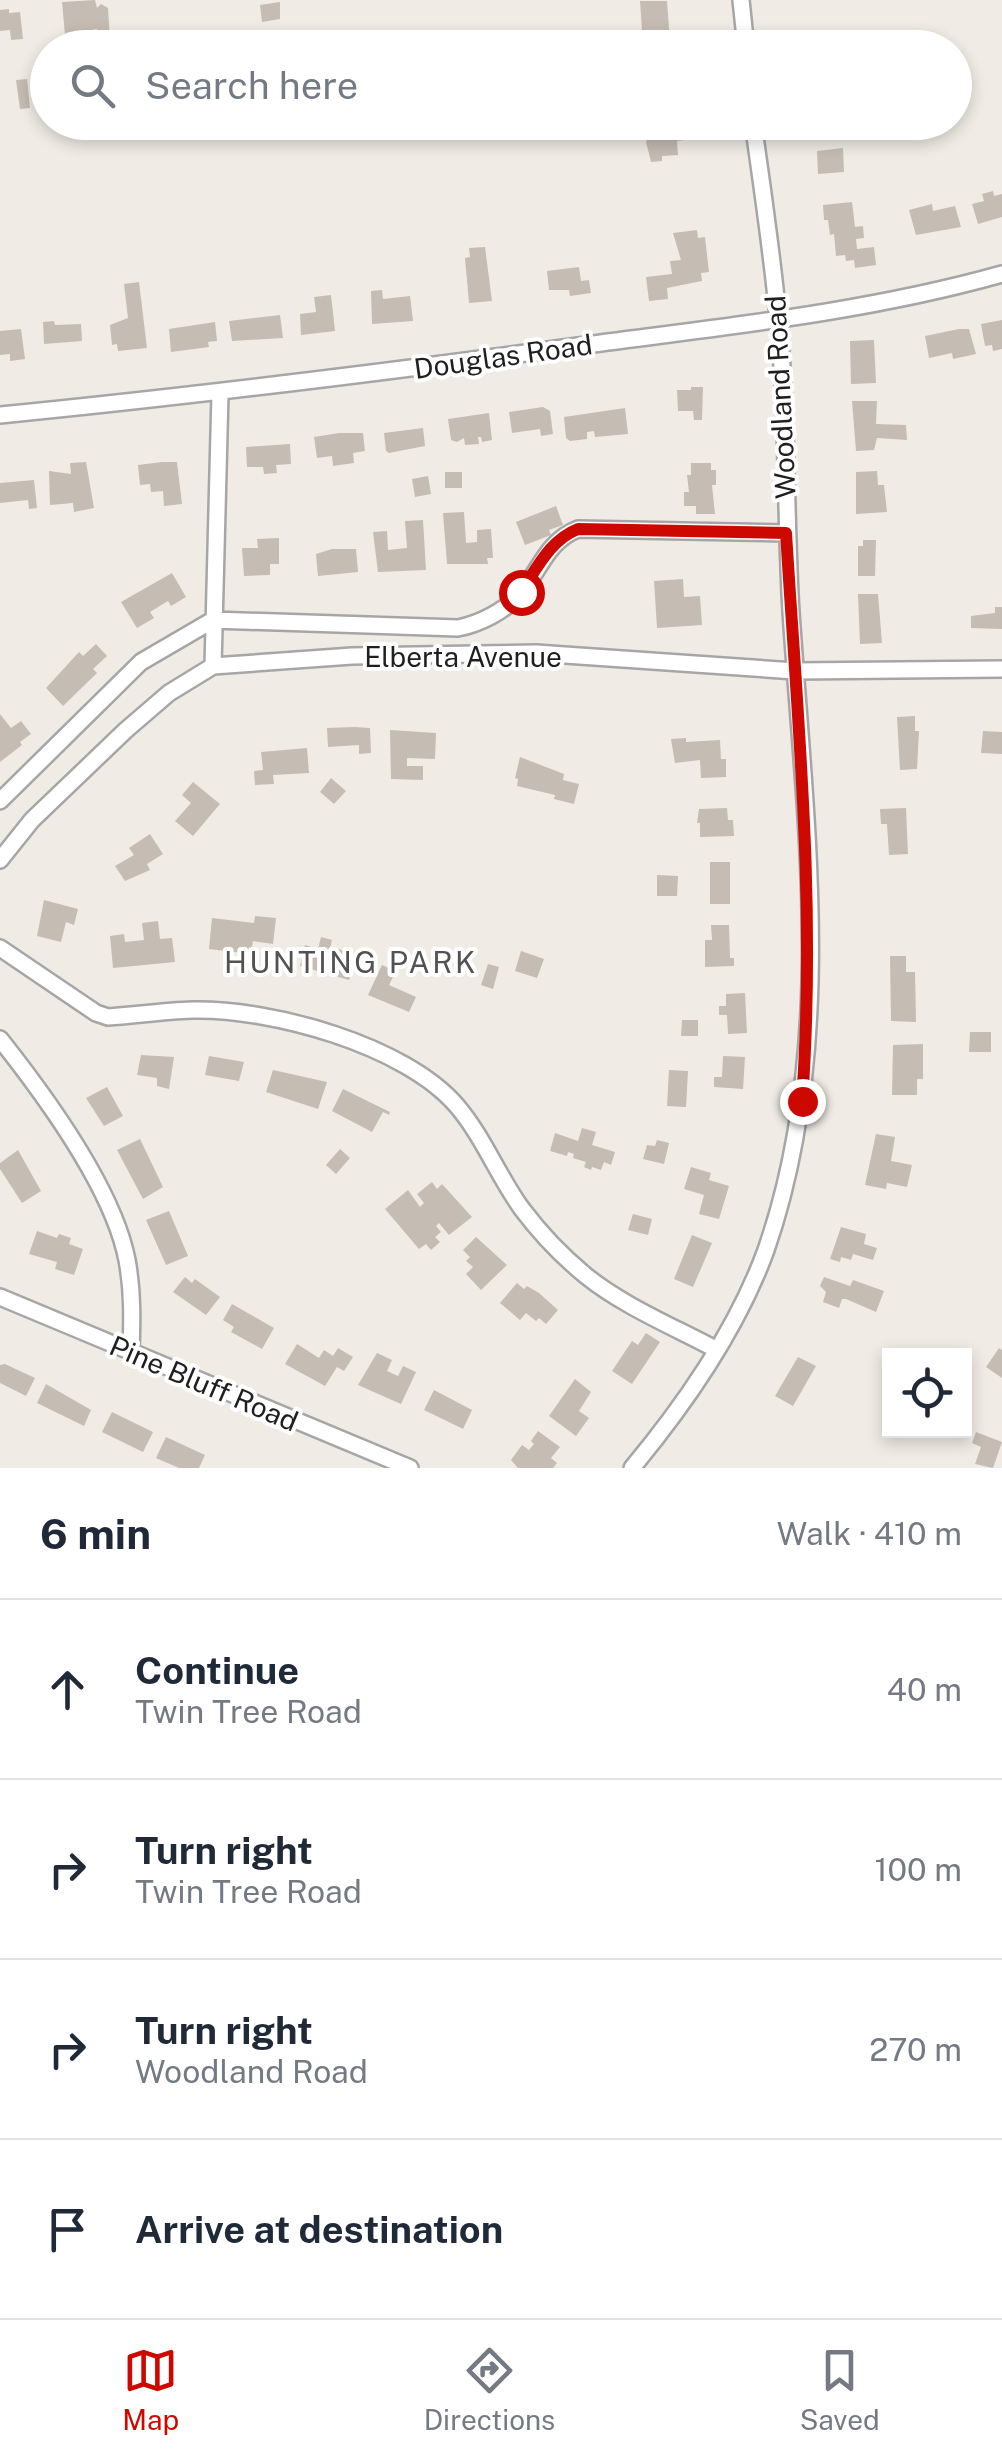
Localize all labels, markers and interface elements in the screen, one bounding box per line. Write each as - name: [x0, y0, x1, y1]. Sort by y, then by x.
- search box: [30, 30, 972, 140]
- icon: search: [65, 58, 120, 113]
- text: Search here: [145, 63, 358, 108]
- street label: Woodland Road: [758, 294, 802, 500]
- street label: Douglas Road: [412, 327, 594, 385]
- route start: [499, 570, 545, 616]
- street label: Elberta Avenue: [364, 640, 562, 673]
- district label: HUNTING PARK: [224, 944, 478, 980]
- route end: [780, 1079, 826, 1125]
- street label: Pine Bluff Road: [105, 1328, 303, 1438]
- map controls: [882, 1348, 972, 1438]
- button: locate: [882, 1348, 972, 1438]
- text: 6 min: [40, 1509, 151, 1558]
- text: Walk · 410 m: [777, 1515, 962, 1552]
- text: Continue: [135, 1648, 299, 1693]
- icon: ahead: [40, 1662, 95, 1717]
- text: 40 m: [887, 1671, 962, 1708]
- text: Twin Tree Road: [135, 1693, 362, 1730]
- text: Turn right: [135, 1828, 313, 1873]
- icon: right: [40, 1842, 95, 1897]
- text: 100 m: [875, 1851, 962, 1888]
- text: Twin Tree Road: [135, 1873, 362, 1910]
- text: Turn right: [135, 2008, 313, 2053]
- icon: right: [40, 2022, 95, 2077]
- text: 270 m: [869, 2031, 962, 2068]
- text: Woodland Road: [135, 2053, 368, 2090]
- icon: arrive: [40, 2202, 95, 2257]
- text: Arrive at destination: [135, 2207, 503, 2252]
- tab: Map: [122, 2343, 179, 2436]
- tab: Directions: [424, 2343, 555, 2436]
- tab: Saved: [800, 2343, 880, 2436]

